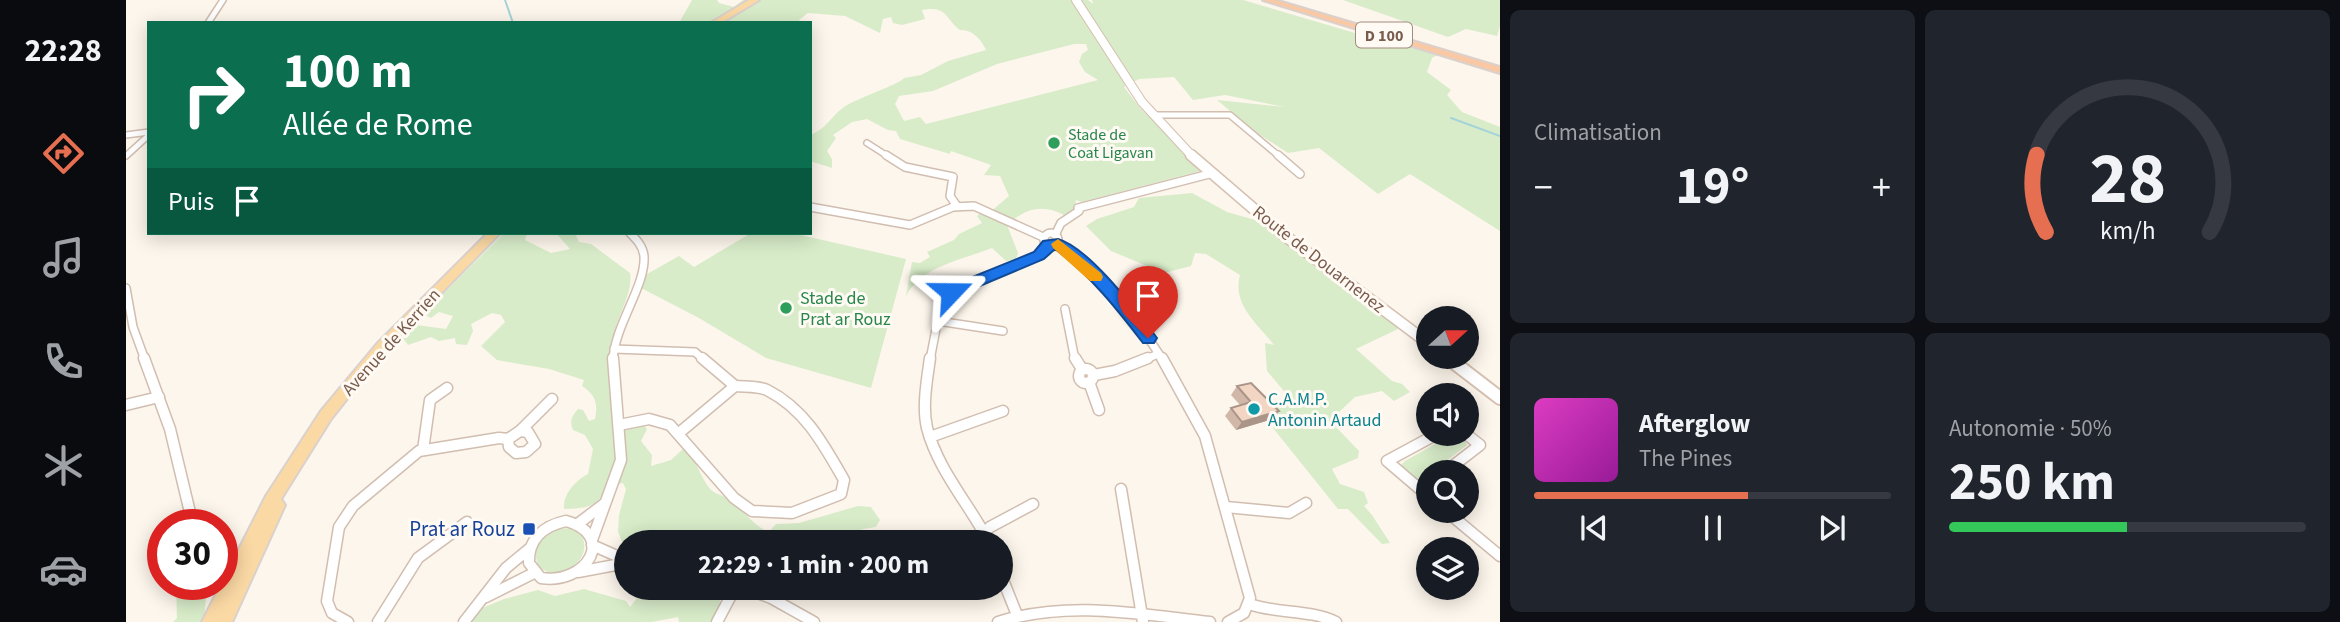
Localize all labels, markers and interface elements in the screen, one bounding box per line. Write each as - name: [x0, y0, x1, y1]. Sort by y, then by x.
- road number: D 100: [1356, 22, 1412, 48]
- text: 22:28: [24, 28, 102, 74]
- text: 100 m: [283, 37, 412, 107]
- icon: right: [168, 49, 259, 140]
- text: Allée de Rome: [283, 102, 473, 148]
- text: Climatisation: [1534, 116, 1662, 149]
- place label: Stade de Coat Ligavan: [1068, 124, 1154, 164]
- text: 28: [2089, 128, 2166, 232]
- icon: directions: [39, 129, 88, 178]
- marker: Stade de Coat Ligavan: [1046, 135, 1062, 151]
- text: 19°: [1676, 150, 1749, 224]
- text: −: [1534, 161, 1553, 215]
- text: +: [1872, 161, 1891, 215]
- icon: arrive: [228, 182, 266, 220]
- text: Puis: [168, 183, 214, 220]
- street label: Route de Douarnenez: [1247, 200, 1390, 319]
- text: km/h: [2100, 213, 2155, 249]
- icon: music: [39, 233, 88, 282]
- position arrow: [914, 255, 988, 329]
- pin: [1118, 266, 1178, 338]
- icon: arrive: [1129, 277, 1167, 315]
- street label: Avenue de Kerrien: [336, 283, 446, 401]
- place label: Stade de Prat ar Rouz: [800, 286, 891, 332]
- marker: Stade de Prat ar Rouz: [778, 300, 794, 316]
- north arrow: [1416, 306, 1479, 369]
- map controls: [1416, 306, 1479, 600]
- icon: phone: [39, 337, 88, 386]
- button: sound: [1416, 383, 1479, 446]
- place label: C.A.M.P. Antonin Artaud: [1268, 387, 1382, 433]
- marker: C.A.M.P. Antonin Artaud: [1246, 401, 1262, 417]
- text: Afterglow: [1639, 405, 1750, 442]
- text: Autonomie · 50%: [1949, 412, 2112, 445]
- icon: climate: [39, 441, 88, 490]
- text: The Pines: [1639, 442, 1732, 475]
- text: 250 km: [1949, 446, 2115, 520]
- button: search: [1416, 460, 1479, 523]
- speed limit sign: 30: [147, 509, 238, 600]
- icon: previous: [1575, 509, 1613, 547]
- icon: pause: [1694, 509, 1732, 547]
- icon: next: [1813, 509, 1851, 547]
- place label: Prat ar Rouz: [409, 514, 515, 544]
- marker: Prat ar Rouz: [521, 521, 537, 537]
- button: layers: [1416, 537, 1479, 600]
- icon: car: [39, 545, 88, 594]
- text: 22:29 · 1 min · 200 m: [698, 546, 929, 583]

